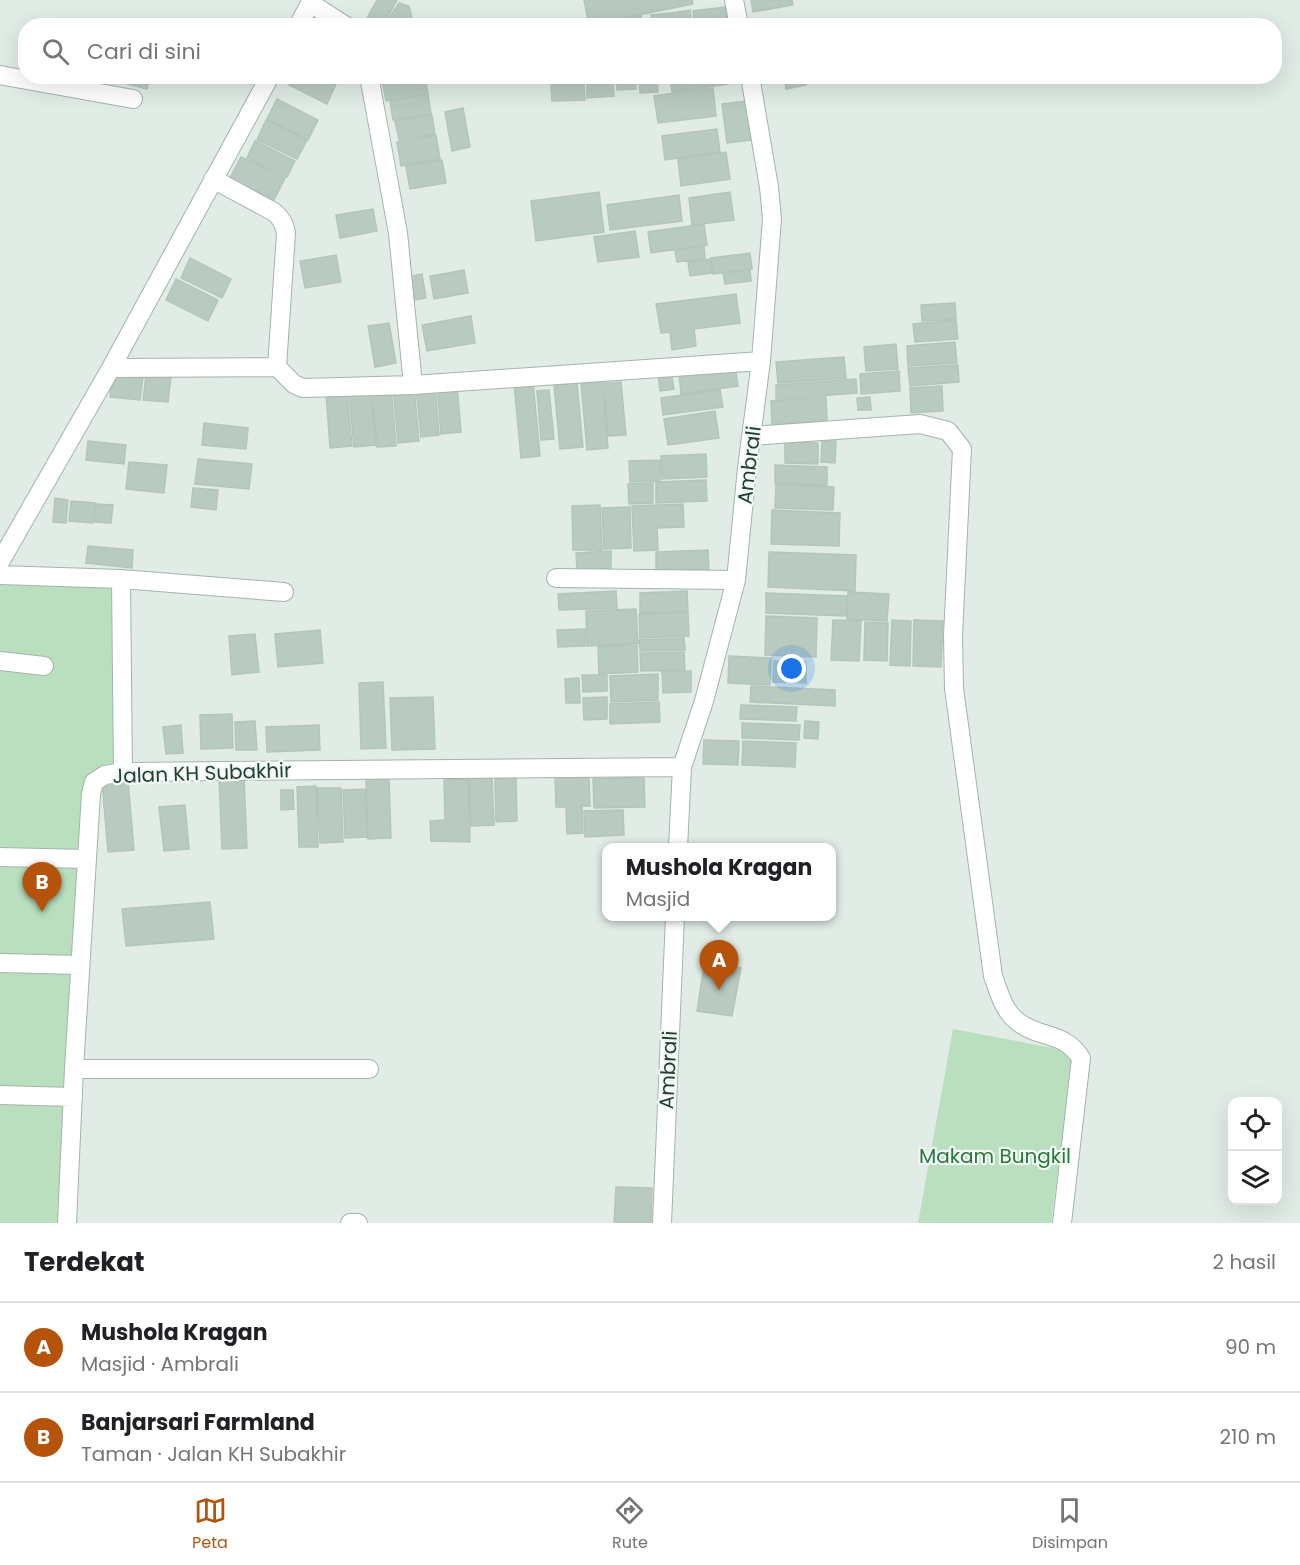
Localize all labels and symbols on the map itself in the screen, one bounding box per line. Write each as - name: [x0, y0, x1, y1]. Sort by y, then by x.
- street label: Ambrali: [730, 424, 768, 506]
- your location: [777, 654, 806, 683]
- street label: Jalan KH Subakhir: [112, 756, 292, 790]
- pin: B: [22, 862, 62, 912]
- pin: A: [700, 940, 738, 990]
- street label: Ambrali: [652, 1030, 684, 1110]
- park label: Makam Bungkil: [919, 1142, 1071, 1170]

